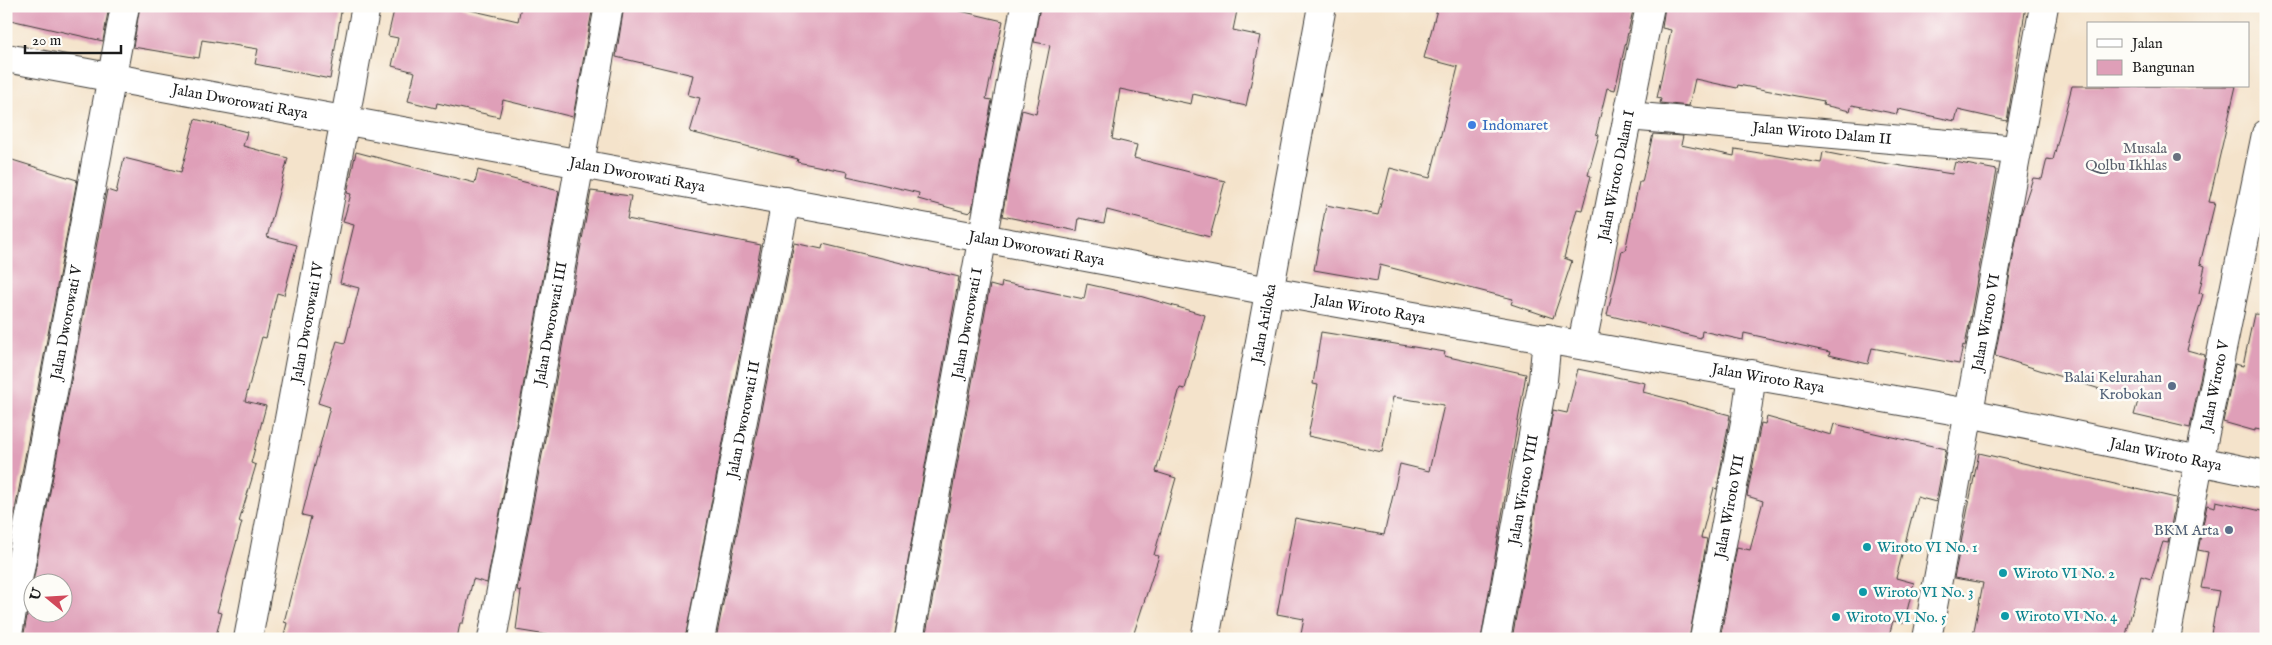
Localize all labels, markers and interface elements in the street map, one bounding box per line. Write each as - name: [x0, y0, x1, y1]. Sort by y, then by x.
- scale bar: [25, 22, 121, 54]
- legend: [2087, 22, 2250, 88]
- text: 20 m: [32, 31, 62, 50]
- text: Jalan: [2130, 34, 2163, 53]
- text: Bangunan: [2132, 58, 2195, 77]
- street label: Jalan Dworowati Raya: [169, 79, 310, 123]
- street label: Jalan Wiroto Dalam I: [1593, 108, 1638, 244]
- place label: Indomaret: [1482, 116, 1548, 135]
- street label: Jalan Wiroto Dalam II: [1750, 117, 1893, 149]
- marker: Indomaret: [1466, 119, 1478, 131]
- place label: Musala Qolbu Ikhlas: [2085, 139, 2168, 175]
- marker: Musala Qolbu Ikhlas: [2171, 151, 2183, 163]
- street label: Jalan Dworowati Raya: [566, 152, 707, 196]
- street label: Jalan Dworowati Raya: [965, 226, 1107, 270]
- street label: Jalan Dworowati IV: [286, 259, 328, 386]
- street label: Jalan Dworowati III: [529, 259, 571, 389]
- street label: Jalan Dworowati V: [46, 263, 86, 383]
- street label: Jalan Dworowati I: [947, 266, 986, 382]
- street label: Jalan Wiroto VI: [1967, 272, 2004, 375]
- street label: Jalan Ariloka: [1246, 282, 1280, 367]
- street label: Jalan Wiroto Raya: [1309, 289, 1427, 328]
- street label: Jalan Wiroto V: [2196, 337, 2233, 435]
- street label: Jalan Dworowati II: [722, 358, 764, 481]
- street label: Jalan Wiroto Raya: [1708, 358, 1826, 397]
- place label: Balai Kelurahan Krobokan: [2064, 368, 2162, 404]
- marker: Balai Kelurahan Krobokan: [2166, 380, 2178, 392]
- street label: Jalan Wiroto VIII: [1503, 432, 1543, 548]
- street label: Jalan Wiroto Raya: [2106, 433, 2224, 475]
- street label: Jalan Wiroto VII: [1710, 452, 1748, 562]
- place label: BKM Arta: [2154, 521, 2220, 540]
- marker: BKM Arta: [2223, 524, 2235, 536]
- place label: Wiroto VI No. 1: [1877, 538, 1978, 557]
- marker: Wiroto VI No. 1: [1861, 541, 1873, 553]
- place label: Wiroto VI No. 2: [2013, 564, 2115, 583]
- marker: Wiroto VI No. 2: [1997, 567, 2009, 579]
- north arrow: [22, 572, 72, 622]
- place label: Wiroto VI No. 3: [1873, 583, 1974, 602]
- text: U: [26, 585, 47, 604]
- marker: Wiroto VI No. 3: [1857, 586, 1869, 598]
- place label: Wiroto VI No. 4: [2015, 607, 2118, 626]
- place label: Wiroto VI No. 5: [1846, 608, 1947, 627]
- marker: Wiroto VI No. 4: [1999, 610, 2011, 622]
- marker: Wiroto VI No. 5: [1830, 611, 1842, 623]

